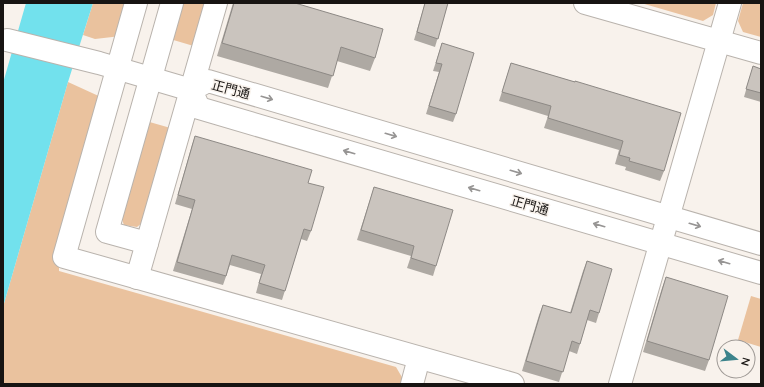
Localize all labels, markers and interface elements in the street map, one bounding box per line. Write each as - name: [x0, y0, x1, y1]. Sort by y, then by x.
- street label: 正門通: [210, 76, 252, 102]
- one-way arrow: [260, 95, 273, 102]
- one-way arrow: [385, 132, 398, 139]
- one-way arrow: [343, 148, 356, 155]
- one-way arrow: [509, 169, 522, 176]
- one-way arrow: [468, 185, 481, 192]
- street label: 正門通: [509, 192, 551, 218]
- one-way arrow: [592, 221, 605, 228]
- one-way arrow: [688, 222, 701, 229]
- one-way arrow: [717, 258, 730, 265]
- north arrow: [716, 339, 756, 379]
- text: N: [738, 356, 753, 368]

